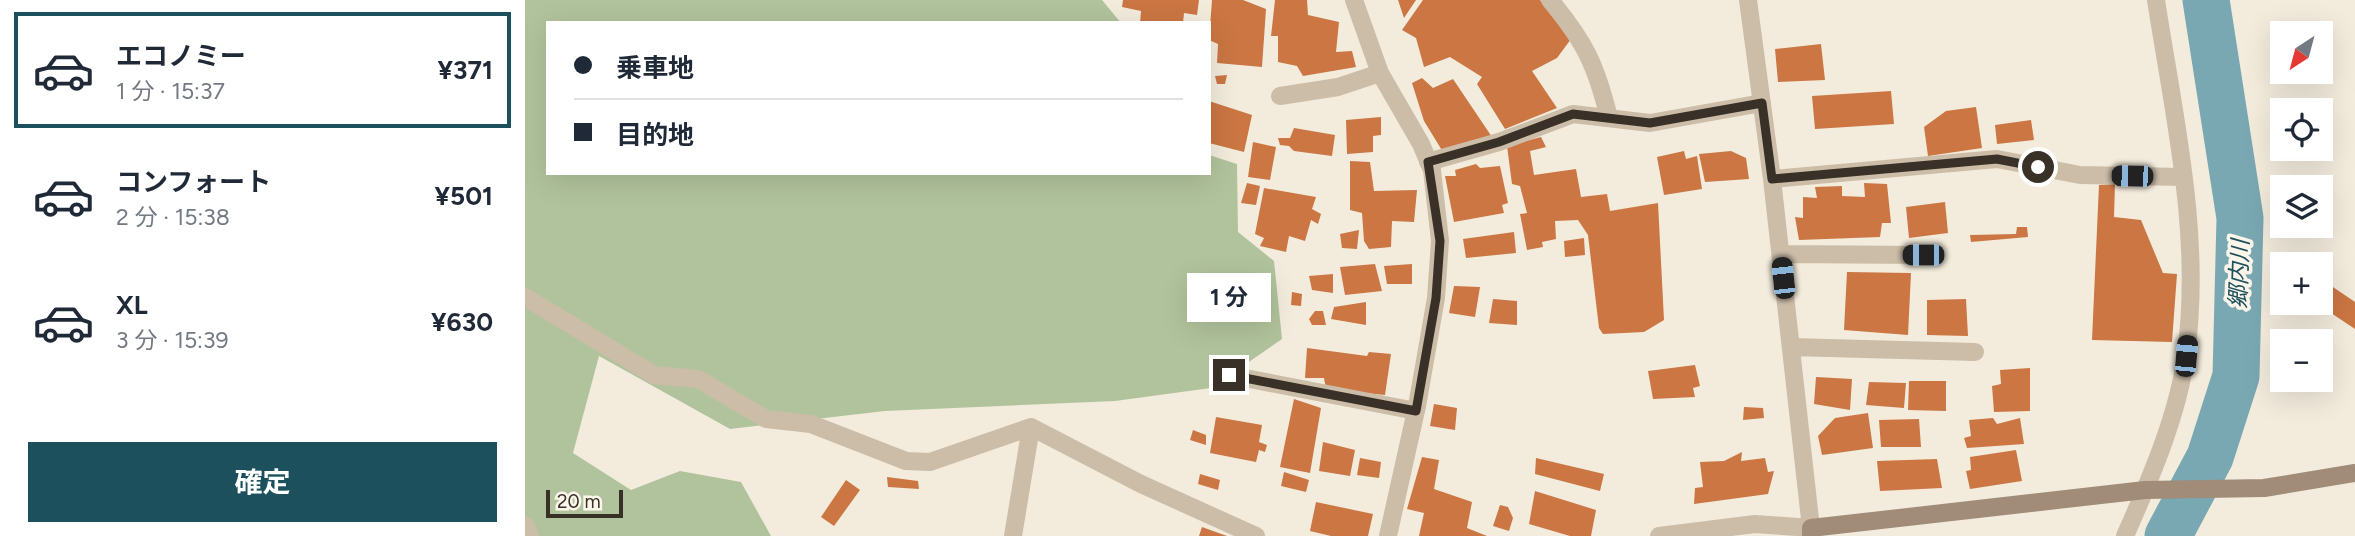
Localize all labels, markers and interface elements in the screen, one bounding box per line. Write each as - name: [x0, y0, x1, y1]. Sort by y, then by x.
- north arrow: [2270, 21, 2333, 84]
- map controls: [2270, 21, 2333, 392]
- icon: car: [32, 39, 95, 102]
- text: エコノミー: [116, 40, 246, 72]
- text: 乗車地: [616, 52, 694, 84]
- text: ¥371: [438, 54, 493, 86]
- text: 1 分 · 15:37: [116, 77, 225, 105]
- button: locate: [2270, 98, 2333, 161]
- text: 目的地: [616, 119, 694, 151]
- route start: [2022, 151, 2054, 183]
- icon: car: [32, 165, 95, 228]
- car: [2111, 165, 2154, 187]
- text: コンフォート: [116, 166, 271, 198]
- button: layers: [2270, 175, 2333, 238]
- text: ¥501: [435, 180, 493, 212]
- text: 2 分 · 15:38: [116, 203, 230, 231]
- water label: 郷内川: [2224, 236, 2254, 309]
- car: [1903, 245, 1945, 266]
- button: +: [2270, 252, 2333, 315]
- car: [1771, 256, 1796, 300]
- callout: 1 分: [1187, 274, 1271, 322]
- text: 1 分: [1210, 283, 1248, 311]
- text: XL: [116, 289, 148, 321]
- icon: car: [32, 291, 95, 354]
- text: ¥630: [431, 306, 493, 338]
- text: 3 分 · 15:39: [116, 326, 228, 354]
- button: −: [2270, 329, 2333, 392]
- car: [2174, 334, 2199, 378]
- route end: [1213, 359, 1245, 391]
- button: 確定: [28, 442, 497, 522]
- scale bar: [546, 487, 623, 519]
- text: 20 m: [557, 490, 601, 513]

